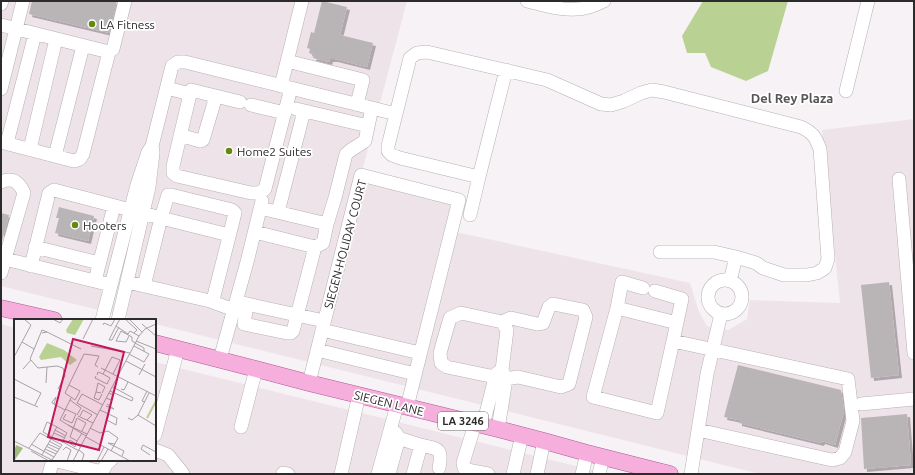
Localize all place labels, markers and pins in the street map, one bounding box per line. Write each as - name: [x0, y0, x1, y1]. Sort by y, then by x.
- place label: LA Fitness: [100, 18, 155, 31]
- marker: LA Fitness: [87, 19, 97, 29]
- place label: Home2 Suites: [237, 145, 311, 158]
- marker: Home2 Suites: [224, 146, 234, 156]
- place label: Hooters: [83, 219, 126, 232]
- marker: Hooters: [70, 220, 80, 230]

